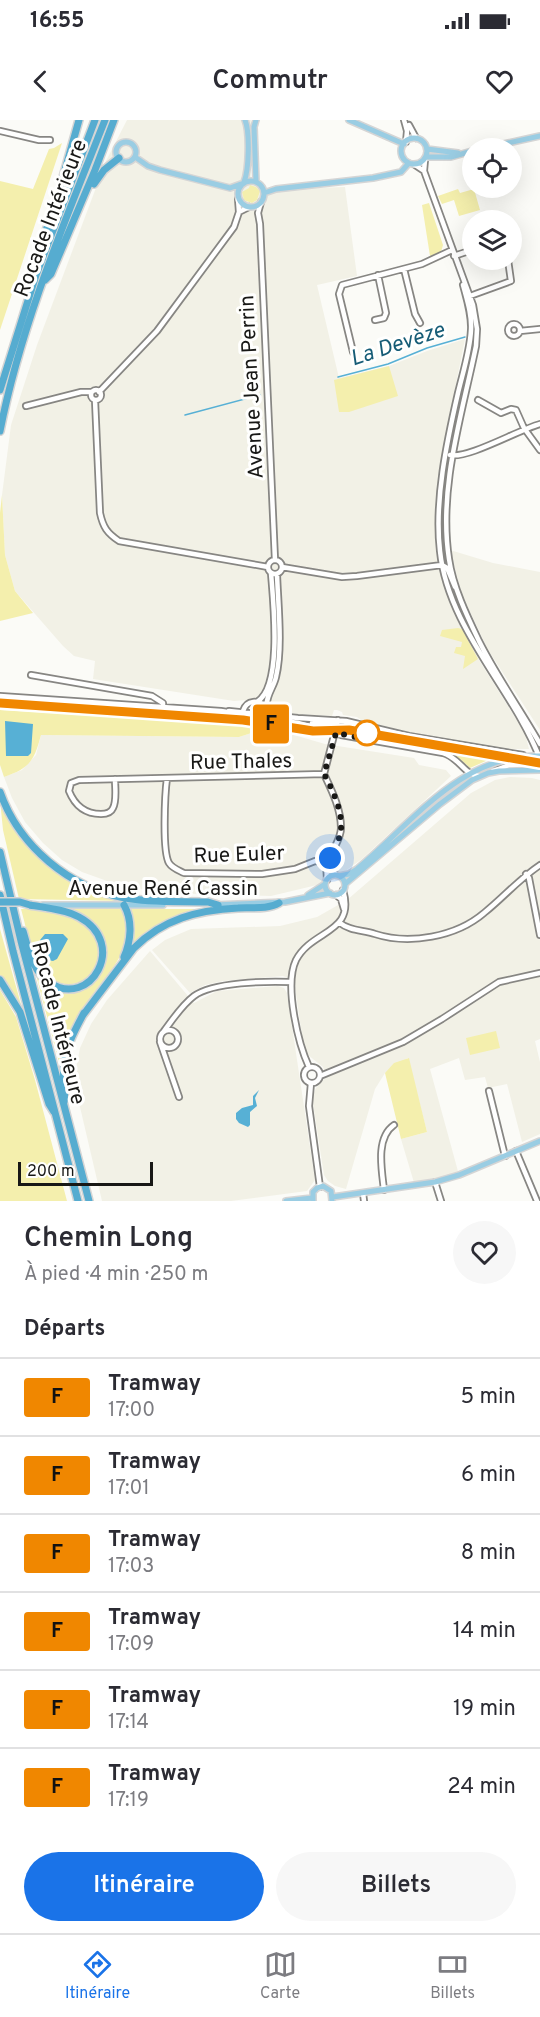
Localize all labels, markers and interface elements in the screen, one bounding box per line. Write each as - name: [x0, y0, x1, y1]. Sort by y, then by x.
- text: 16:55: [30, 8, 85, 35]
- text: Commutr: [212, 64, 328, 98]
- icon: back: [24, 65, 57, 98]
- icon: heart: [483, 65, 516, 98]
- street label: Rocade Intérieure: [9, 136, 94, 301]
- map controls: [462, 138, 522, 270]
- button: locate: [462, 138, 522, 198]
- button: layers: [462, 210, 522, 270]
- street label: Avenue Jean Perrin: [234, 294, 271, 479]
- water label: La Devèze: [347, 317, 449, 373]
- line badge: F: [252, 704, 290, 744]
- text: F: [265, 711, 277, 738]
- unlabelled marker: [354, 720, 380, 746]
- street label: Rue Thales: [190, 748, 292, 777]
- street label: Rue Euler: [193, 840, 285, 871]
- your location: [315, 843, 345, 873]
- street label: Avenue René Cassin: [68, 876, 258, 903]
- street label: Rocade Intérieure: [24, 939, 91, 1108]
- scale bar: [18, 1159, 153, 1186]
- text: 200 m: [27, 1162, 75, 1182]
- text: Chemin Long: [24, 1221, 193, 1257]
- button: heart: [453, 1221, 516, 1284]
- text: À pied · 4 min · 250 m: [24, 1262, 209, 1288]
- text: Départs: [24, 1316, 105, 1343]
- text: Tramway: [108, 1371, 201, 1398]
- text: F: [51, 1384, 63, 1411]
- text: 5 min: [461, 1384, 516, 1411]
- text: 17:00: [108, 1398, 155, 1424]
- text: Tramway: [108, 1449, 201, 1476]
- text: F: [51, 1462, 63, 1489]
- text: 6 min: [461, 1462, 516, 1489]
- text: 17:01: [108, 1476, 150, 1502]
- text: Tramway: [108, 1527, 201, 1554]
- text: F: [51, 1540, 63, 1567]
- text: 8 min: [461, 1540, 516, 1567]
- text: 17:03: [108, 1554, 154, 1580]
- text: Tramway: [108, 1605, 201, 1632]
- text: F: [51, 1618, 63, 1645]
- text: 14 min: [453, 1618, 516, 1645]
- text: 17:09: [108, 1632, 154, 1658]
- text: Tramway: [108, 1683, 201, 1710]
- text: F: [51, 1696, 63, 1723]
- text: 19 min: [453, 1696, 516, 1723]
- text: 17:14: [108, 1710, 149, 1736]
- text: Tramway: [108, 1761, 201, 1788]
- text: F: [51, 1774, 63, 1801]
- text: 24 min: [447, 1774, 516, 1801]
- text: 17:19: [108, 1788, 149, 1814]
- button: Itinéraire: [24, 1852, 264, 1921]
- button: Billets: [276, 1852, 516, 1921]
- tab: Itinéraire: [65, 1948, 130, 2004]
- tab: Carte: [260, 1948, 300, 2004]
- tab: Billets: [430, 1948, 475, 2004]

